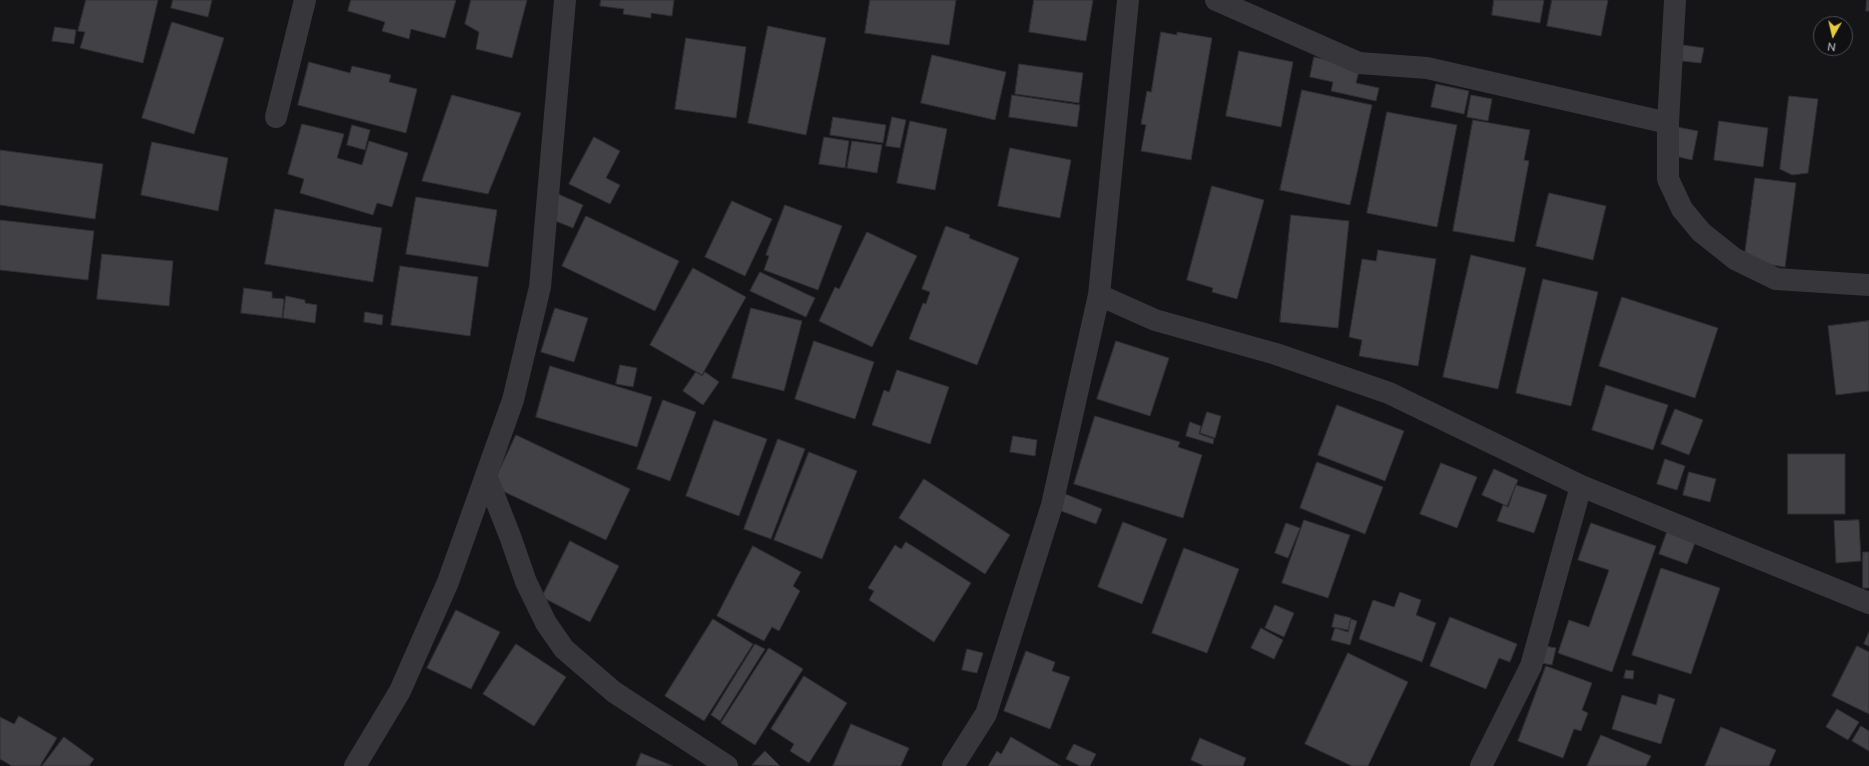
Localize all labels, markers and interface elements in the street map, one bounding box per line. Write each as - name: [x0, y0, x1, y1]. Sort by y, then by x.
- north arrow: [1813, 16, 1853, 56]
- text: N: [1826, 39, 1837, 54]

